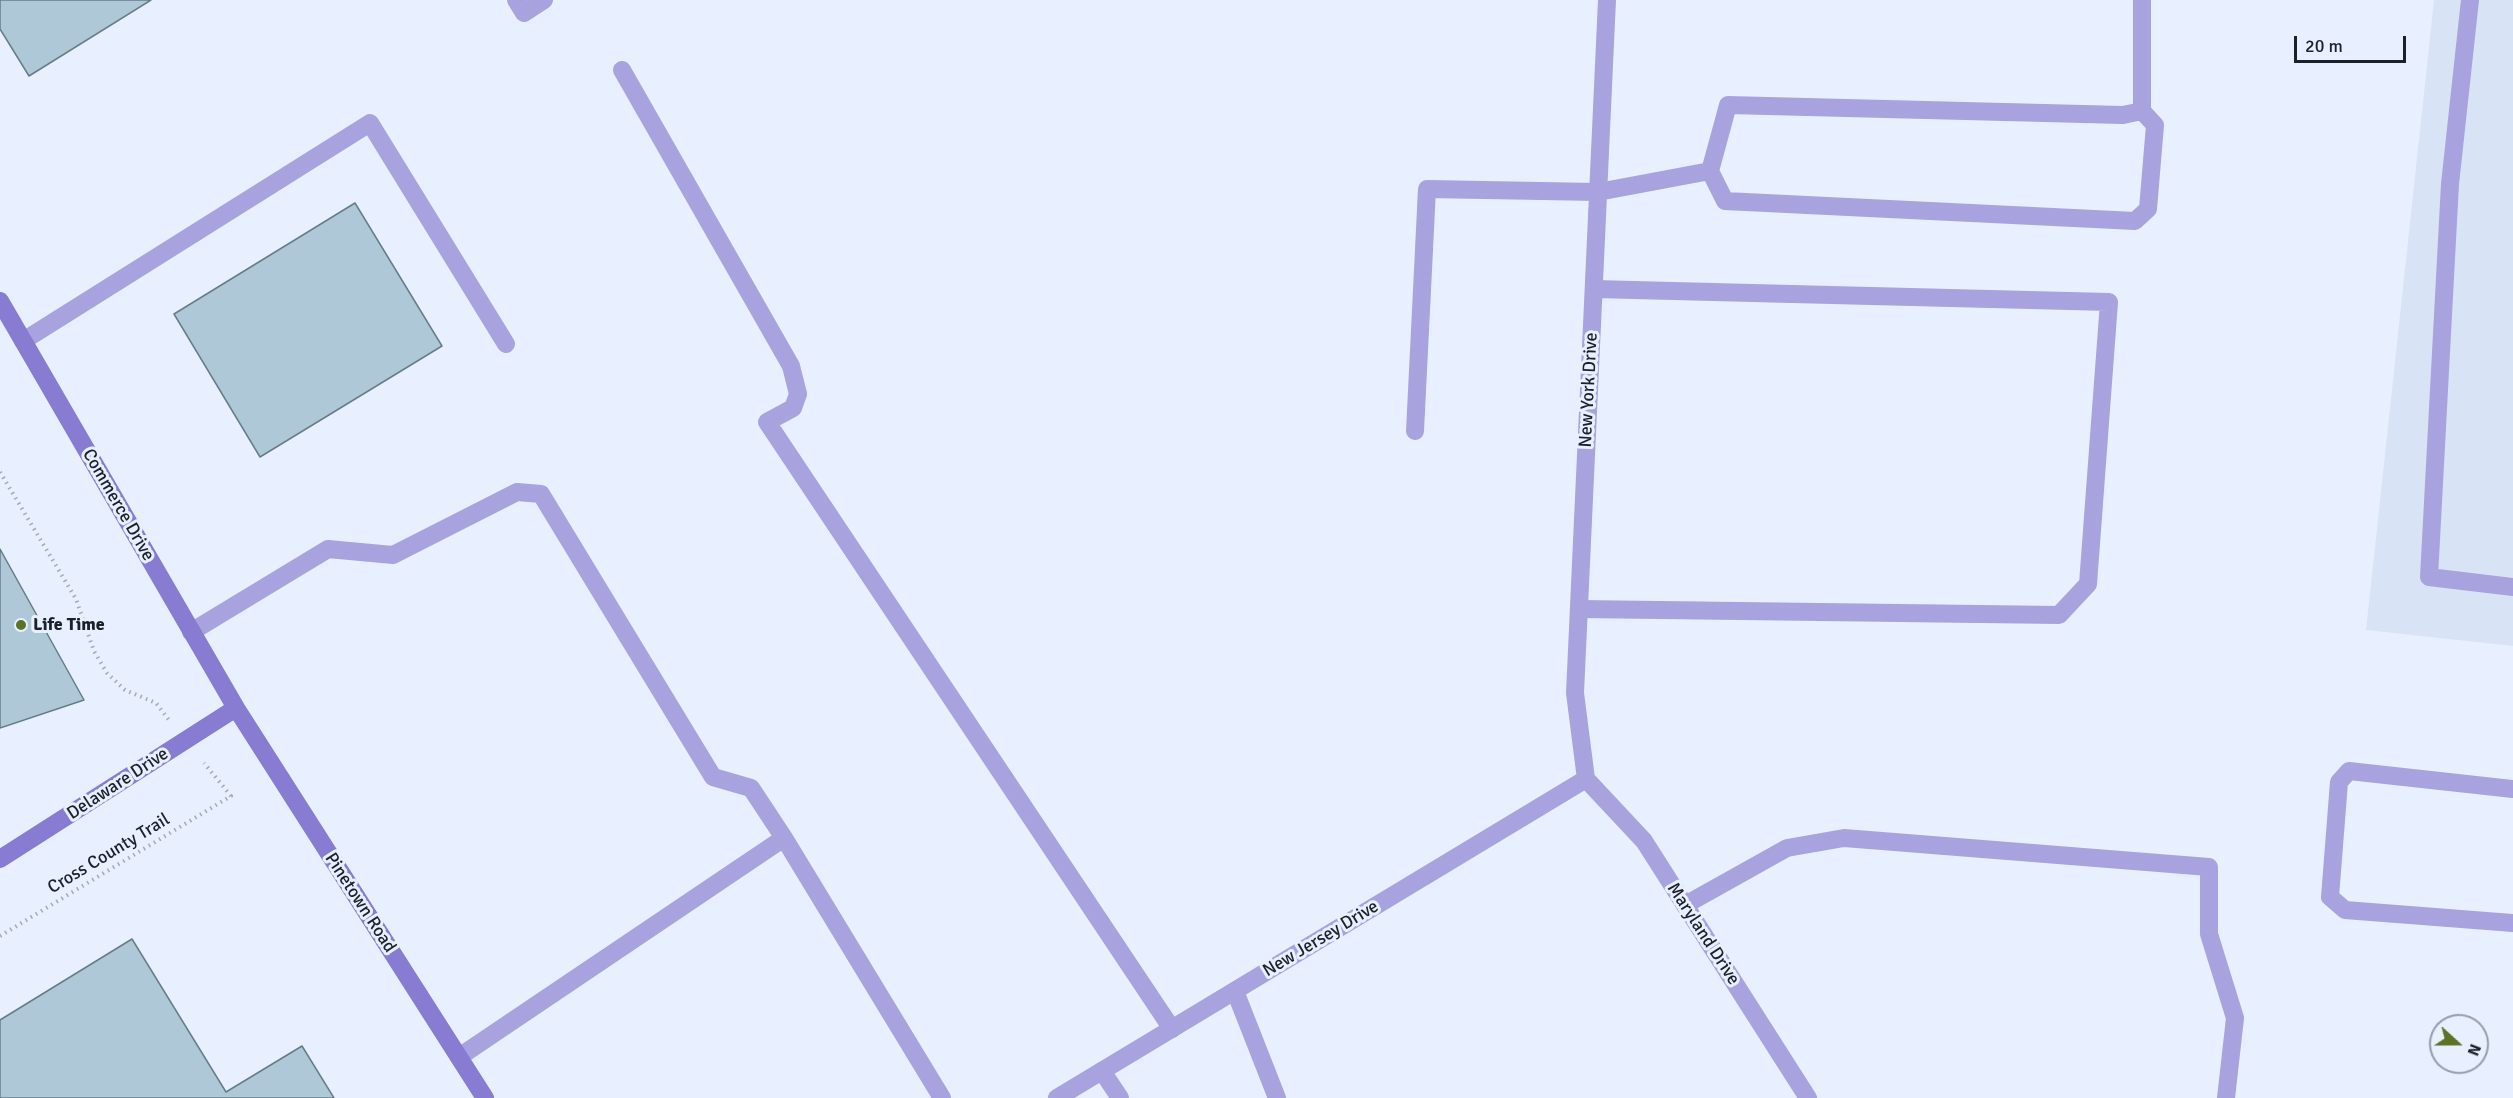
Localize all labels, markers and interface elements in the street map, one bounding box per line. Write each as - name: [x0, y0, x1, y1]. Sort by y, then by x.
- scale bar: [2297, 24, 2410, 62]
- text: 20 m: [2305, 35, 2343, 57]
- street label: New York Drive: [1575, 332, 1603, 448]
- street label: Commerce Drive: [77, 445, 159, 565]
- place label: Life Time: [33, 614, 105, 636]
- marker: Life Time: [14, 618, 28, 632]
- street label: Delaware Drive: [63, 743, 173, 825]
- street label: Cross County Trail: [44, 809, 174, 899]
- street label: Pinetown Road: [320, 849, 400, 957]
- street label: Maryland Drive: [1662, 879, 1744, 989]
- street label: New Jersey Drive: [1259, 896, 1383, 982]
- north arrow: [2429, 1014, 2489, 1074]
- text: N: [2463, 1041, 2485, 1059]

